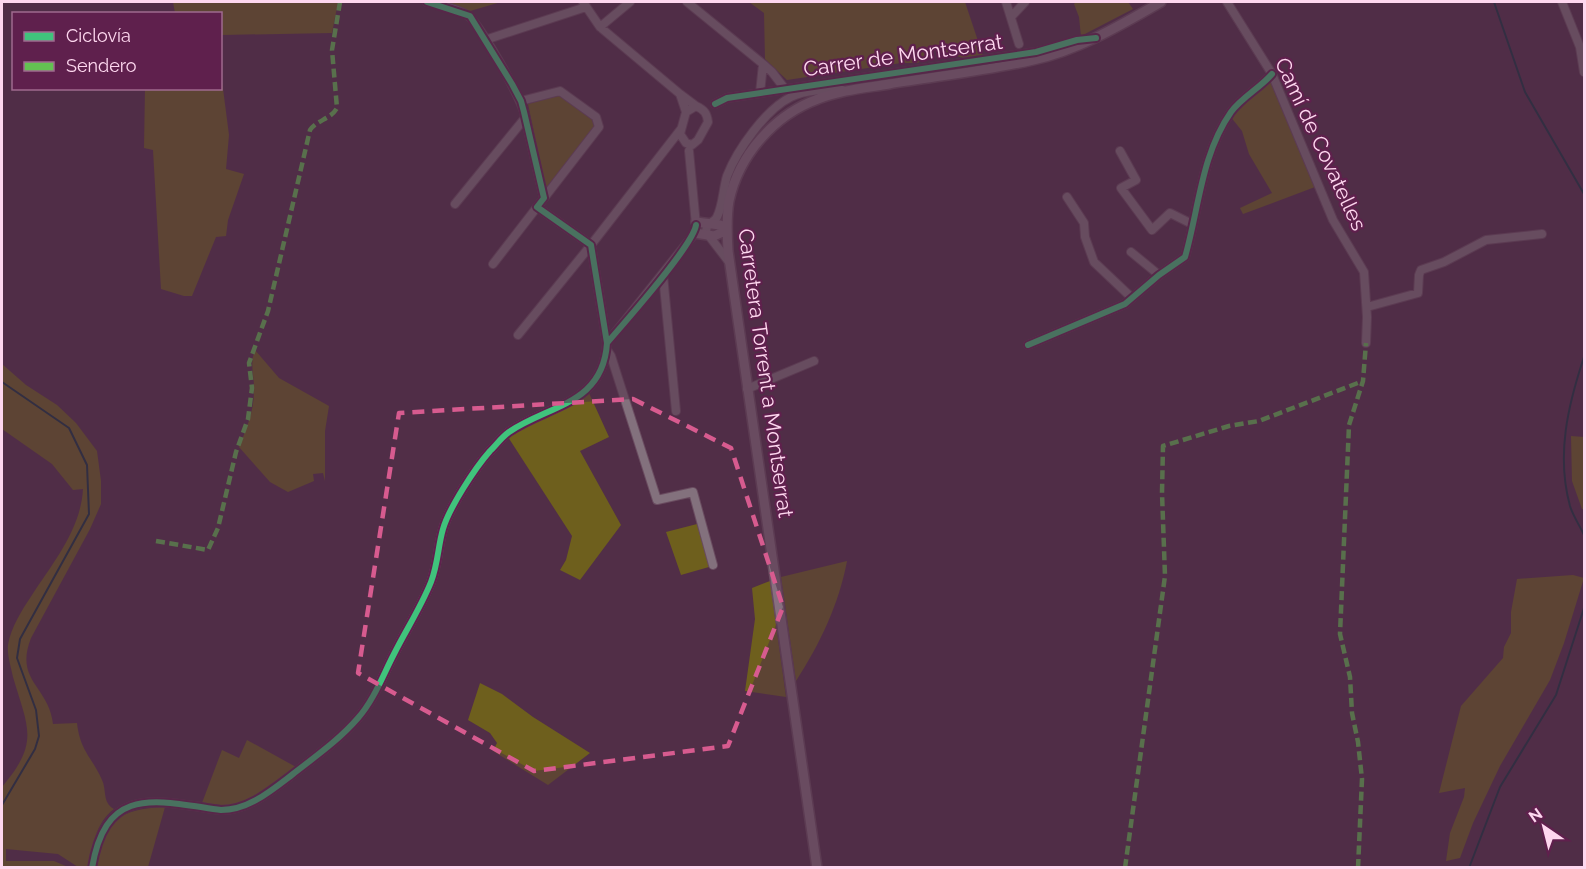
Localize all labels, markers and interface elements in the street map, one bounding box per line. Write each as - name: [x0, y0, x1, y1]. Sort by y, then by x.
- legend: [12, 12, 222, 90]
- text: Ciclovía: [66, 25, 131, 46]
- street label: Carrer de Montserrat: [802, 29, 1004, 81]
- street label: Camí de Covatelles: [1270, 54, 1372, 234]
- text: Sendero: [66, 55, 137, 76]
- street label: Carretera Torrent a Montserrat: [733, 227, 799, 519]
- north arrow: [1514, 797, 1574, 857]
- text: N: [1525, 804, 1546, 826]

